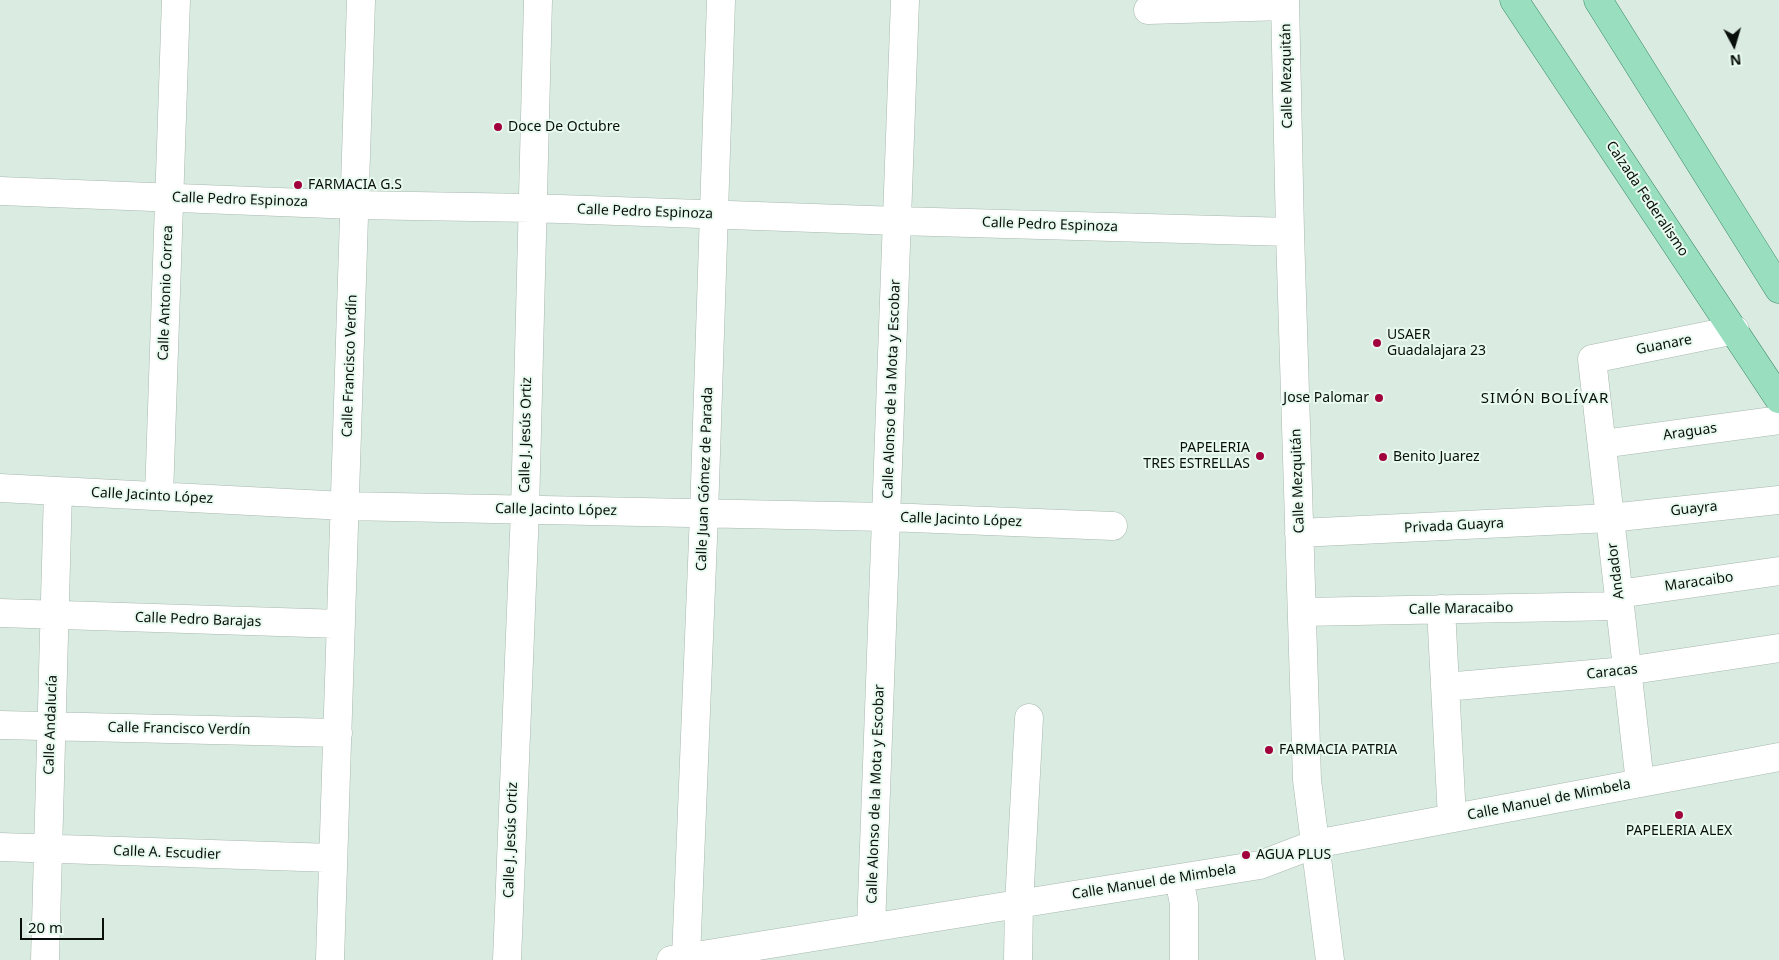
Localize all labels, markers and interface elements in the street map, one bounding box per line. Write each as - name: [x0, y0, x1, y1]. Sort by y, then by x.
- north arrow: [1709, 20, 1759, 70]
- street label: Calle Mezquitán: [1278, 23, 1296, 129]
- text: N: [1729, 50, 1742, 70]
- place label: Doce De Octubre: [508, 119, 620, 135]
- marker: Doce De Octubre: [492, 121, 504, 133]
- street label: Calzada Federalismo: [1602, 138, 1692, 260]
- place label: FARMACIA G.S: [308, 177, 402, 193]
- marker: FARMACIA G.S: [292, 179, 304, 191]
- street label: Calle Pedro Espinoza: [172, 189, 308, 211]
- street label: Calle Pedro Espinoza: [577, 201, 713, 223]
- street label: Calle Pedro Espinoza: [982, 214, 1118, 236]
- street label: Calle Antonio Correa: [155, 225, 177, 361]
- street label: Calle Alonso de la Mota y Escobar: [880, 279, 904, 499]
- street label: Calle Francisco Verdín: [339, 294, 361, 438]
- place label: USAER Guadalajara 23: [1387, 327, 1486, 360]
- street label: Guanare: [1635, 331, 1693, 359]
- marker: USAER Guadalajara 23: [1371, 337, 1383, 349]
- street label: Calle J. Jesús Ortiz: [517, 377, 535, 493]
- street label: Calle Juan Gómez de Parada: [693, 387, 717, 571]
- place label: Jose Palomar: [1283, 390, 1369, 406]
- district label: SIMÓN BOLÍVAR: [1479, 390, 1611, 408]
- marker: Jose Palomar: [1373, 392, 1385, 404]
- street label: Araguas: [1662, 420, 1718, 444]
- street label: Calle Mezquitán: [1288, 428, 1308, 534]
- place label: PAPELERIA TRES ESTRELLAS: [1143, 440, 1250, 472]
- place label: Benito Juarez: [1393, 449, 1480, 465]
- marker: PAPELERIA TRES ESTRELLAS: [1254, 450, 1266, 462]
- marker: Benito Juarez: [1377, 451, 1389, 463]
- street label: Calle Jacinto López: [91, 484, 213, 508]
- street label: Guayra: [1670, 498, 1718, 520]
- street label: Calle Jacinto López: [495, 501, 617, 519]
- street label: Calle Jacinto López: [900, 509, 1022, 531]
- street label: Privada Guayra: [1404, 515, 1504, 537]
- street label: Andador: [1604, 542, 1628, 600]
- street label: Maracaibo: [1664, 569, 1734, 595]
- street label: Calle Maracaibo: [1409, 600, 1513, 618]
- street label: Calle Pedro Barajas: [134, 609, 262, 631]
- street label: Caracas: [1586, 661, 1638, 683]
- street label: Calle Andalucía: [41, 675, 61, 775]
- street label: Calle Alonso de la Mota y Escobar: [864, 684, 888, 904]
- street label: Calle Francisco Verdín: [107, 719, 251, 739]
- place label: FARMACIA PATRIA: [1279, 742, 1397, 758]
- marker: FARMACIA PATRIA: [1263, 744, 1275, 756]
- street label: Calle Manuel de Mimbela: [1466, 776, 1632, 824]
- street label: Calle J. Jesús Ortiz: [501, 782, 521, 898]
- marker: PAPELERIA ALEX: [1673, 809, 1685, 821]
- place label: PAPELERIA ALEX: [1626, 823, 1732, 839]
- street label: Calle A. Escudier: [113, 843, 221, 863]
- place label: AGUA PLUS: [1256, 847, 1331, 863]
- marker: AGUA PLUS: [1240, 849, 1252, 861]
- street label: Calle Manuel de Mimbela: [1071, 861, 1237, 903]
- scale bar: [22, 908, 106, 940]
- text: 20 m: [28, 917, 63, 937]

